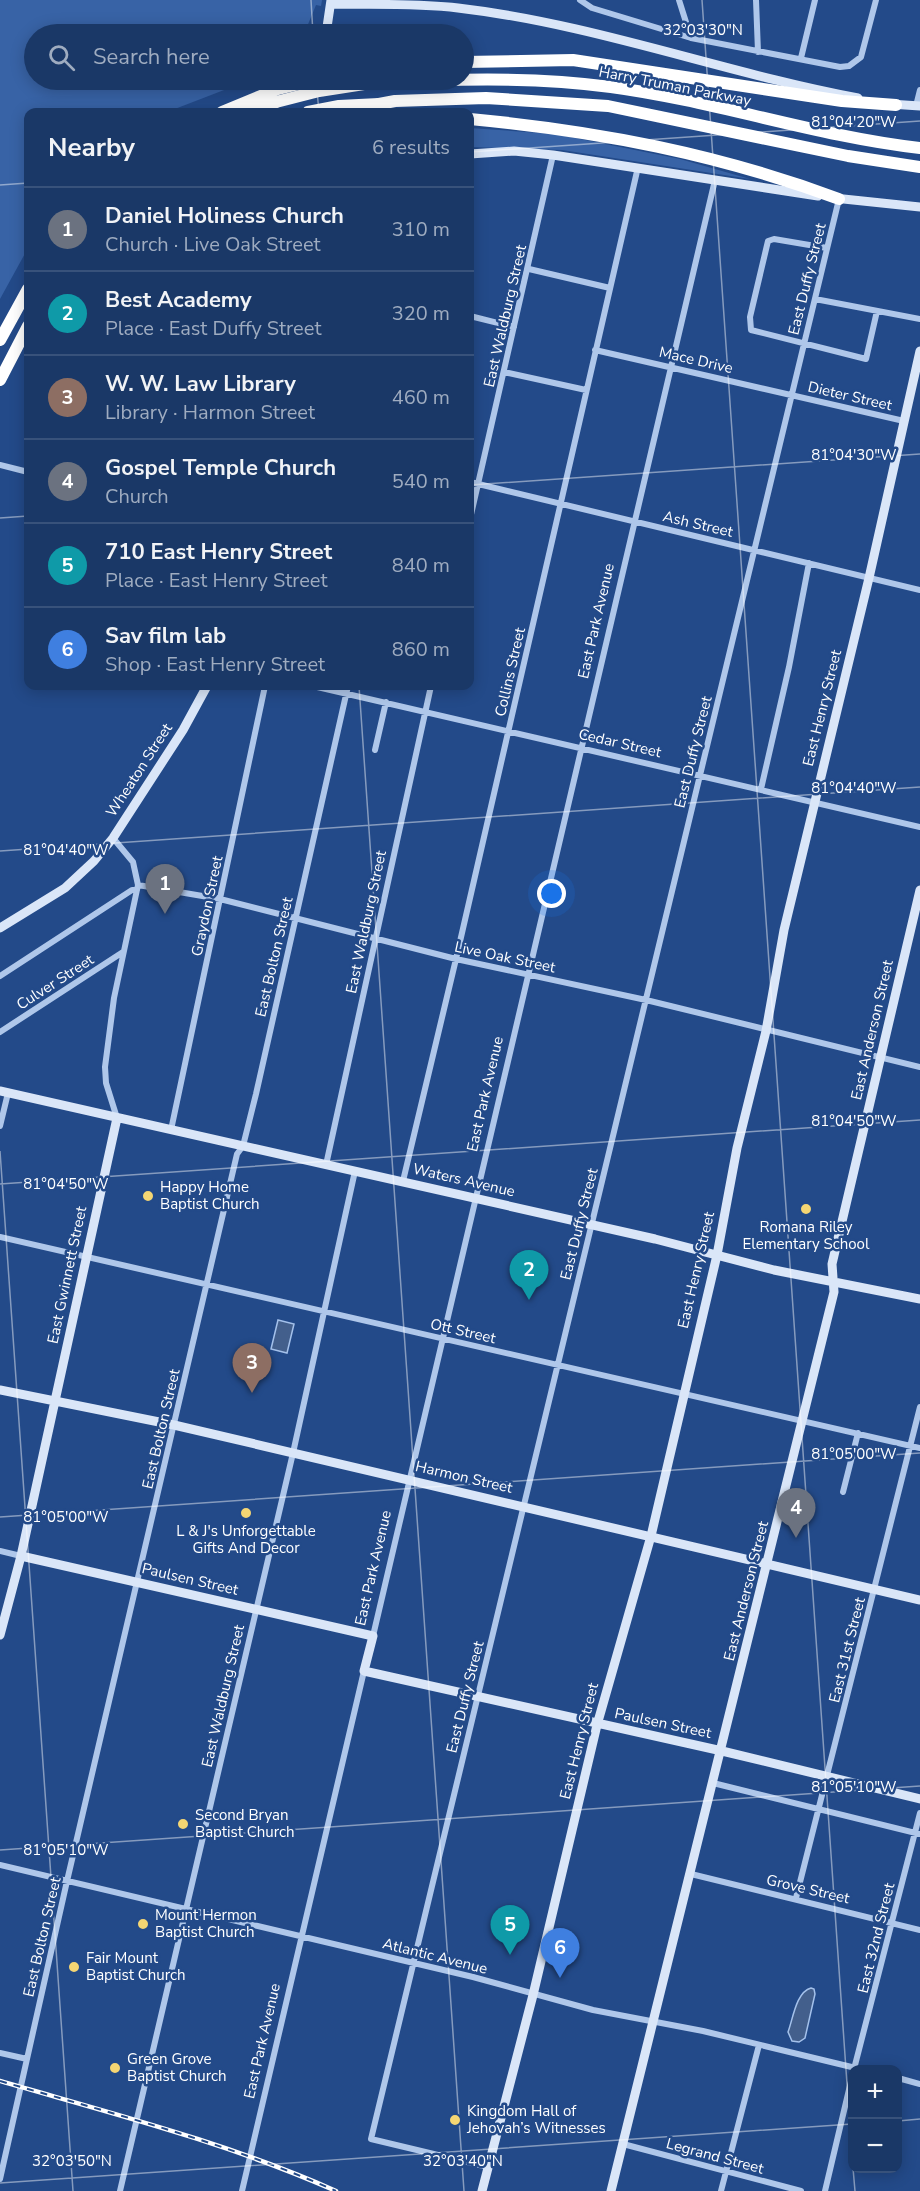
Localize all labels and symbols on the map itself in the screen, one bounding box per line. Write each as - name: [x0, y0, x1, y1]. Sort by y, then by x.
- text: 32°03'30"N: [663, 20, 743, 40]
- street label: Harry Truman Parkway: [597, 61, 753, 111]
- text: 81°04'20"W: [811, 112, 897, 132]
- street label: East Duffy Street: [783, 220, 831, 337]
- street label: East Waldburg Street: [479, 242, 531, 389]
- street label: Mace Drive: [657, 342, 735, 378]
- street label: Dieter Street: [806, 377, 895, 416]
- text: 81°04'30"W: [811, 445, 897, 465]
- street label: Ash Street: [661, 506, 736, 542]
- street label: East Park Avenue: [573, 561, 619, 681]
- street label: Collins Street: [490, 625, 530, 718]
- street label: East Henry Street: [798, 647, 846, 768]
- street label: East Duffy Street: [669, 693, 717, 810]
- street label: Wheaton Street: [101, 719, 177, 821]
- street label: Cedar Street: [577, 724, 664, 762]
- text: 81°04'40"W: [811, 778, 897, 798]
- text: 81°04'40"W: [23, 840, 109, 860]
- street label: East Waldburg Street: [341, 848, 391, 995]
- street label: Graydon Street: [187, 853, 228, 958]
- pin: 1: [146, 864, 184, 914]
- your location: [537, 879, 566, 908]
- street label: East Bolton Street: [250, 894, 298, 1019]
- street label: Live Oak Street: [453, 937, 558, 978]
- street label: Culver Street: [13, 949, 98, 1014]
- street label: East Anderson Street: [846, 957, 898, 1102]
- street label: East Park Avenue: [462, 1034, 508, 1154]
- text: 81°04'50"W: [811, 1111, 897, 1131]
- street label: Waters Avenue: [411, 1159, 517, 1201]
- street label: East Duffy Street: [555, 1165, 603, 1282]
- text: 81°04'50"W: [23, 1174, 109, 1194]
- place label: Happy Home Baptist Church: [160, 1177, 260, 1214]
- marker: Happy Home Baptist Church: [141, 1189, 155, 1203]
- marker: Romana Riley Elementary School: [799, 1202, 813, 1216]
- street label: East Gwinnett Street: [43, 1204, 91, 1346]
- street label: East Henry Street: [673, 1209, 719, 1330]
- place label: Romana Riley Elementary School: [743, 1217, 870, 1254]
- pin: 2: [510, 1250, 548, 1300]
- street label: Ott Street: [428, 1314, 498, 1348]
- pin: 3: [232, 1344, 272, 1393]
- street label: East Bolton Street: [137, 1366, 185, 1491]
- text: 81°05'00"W: [811, 1444, 897, 1464]
- street label: Harmon Street: [413, 1456, 515, 1498]
- pin: 4: [776, 1488, 816, 1538]
- marker: L & J's Unforgettable Gifts And Decor: [239, 1506, 253, 1520]
- text: 81°05'00"W: [23, 1507, 109, 1527]
- street label: East Park Avenue: [350, 1508, 396, 1628]
- street label: East Anderson Street: [719, 1518, 773, 1663]
- place label: L & J's Unforgettable Gifts And Decor: [176, 1521, 316, 1558]
- street label: Paulsen Street: [140, 1558, 241, 1600]
- street label: East 31st Street: [824, 1594, 870, 1705]
- street label: East Waldburg Street: [197, 1622, 249, 1769]
- street label: East Duffy Street: [441, 1638, 489, 1755]
- street label: East Henry Street: [555, 1680, 603, 1801]
- street label: Paulsen Street: [613, 1703, 714, 1743]
- text: 81°05'10"W: [811, 1777, 897, 1797]
- place label: Second Bryan Baptist Church: [195, 1805, 295, 1842]
- marker: Second Bryan Baptist Church: [176, 1817, 190, 1831]
- text: 81°05'10"W: [23, 1840, 109, 1860]
- street label: Grove Street: [764, 1870, 852, 1908]
- street label: East Bolton Street: [18, 1874, 66, 1999]
- street label: East 32nd Street: [853, 1880, 900, 1995]
- place label: Mount Hermon Baptist Church: [155, 1905, 257, 1942]
- pin: 5: [490, 1906, 530, 1955]
- marker: Mount Hermon Baptist Church: [136, 1917, 150, 1931]
- pin: 6: [540, 1928, 580, 1978]
- street label: Atlantic Avenue: [380, 1933, 490, 1979]
- place label: Fair Mount Baptist Church: [86, 1948, 186, 1985]
- marker: Fair Mount Baptist Church: [67, 1960, 81, 1974]
- street label: East Park Avenue: [239, 1981, 285, 2101]
- place label: Green Grove Baptist Church: [127, 2049, 227, 2086]
- marker: Green Grove Baptist Church: [108, 2061, 122, 2075]
- place label: Kingdom Hall of Jehovah’s Witnesses: [466, 2101, 606, 2138]
- marker: Kingdom Hall of Jehovah’s Witnesses: [448, 2113, 462, 2127]
- street label: Legrand Street: [664, 2133, 767, 2179]
- text: 32°03'50"N: [32, 2151, 112, 2171]
- text: 32°03'40"N: [423, 2151, 503, 2171]

